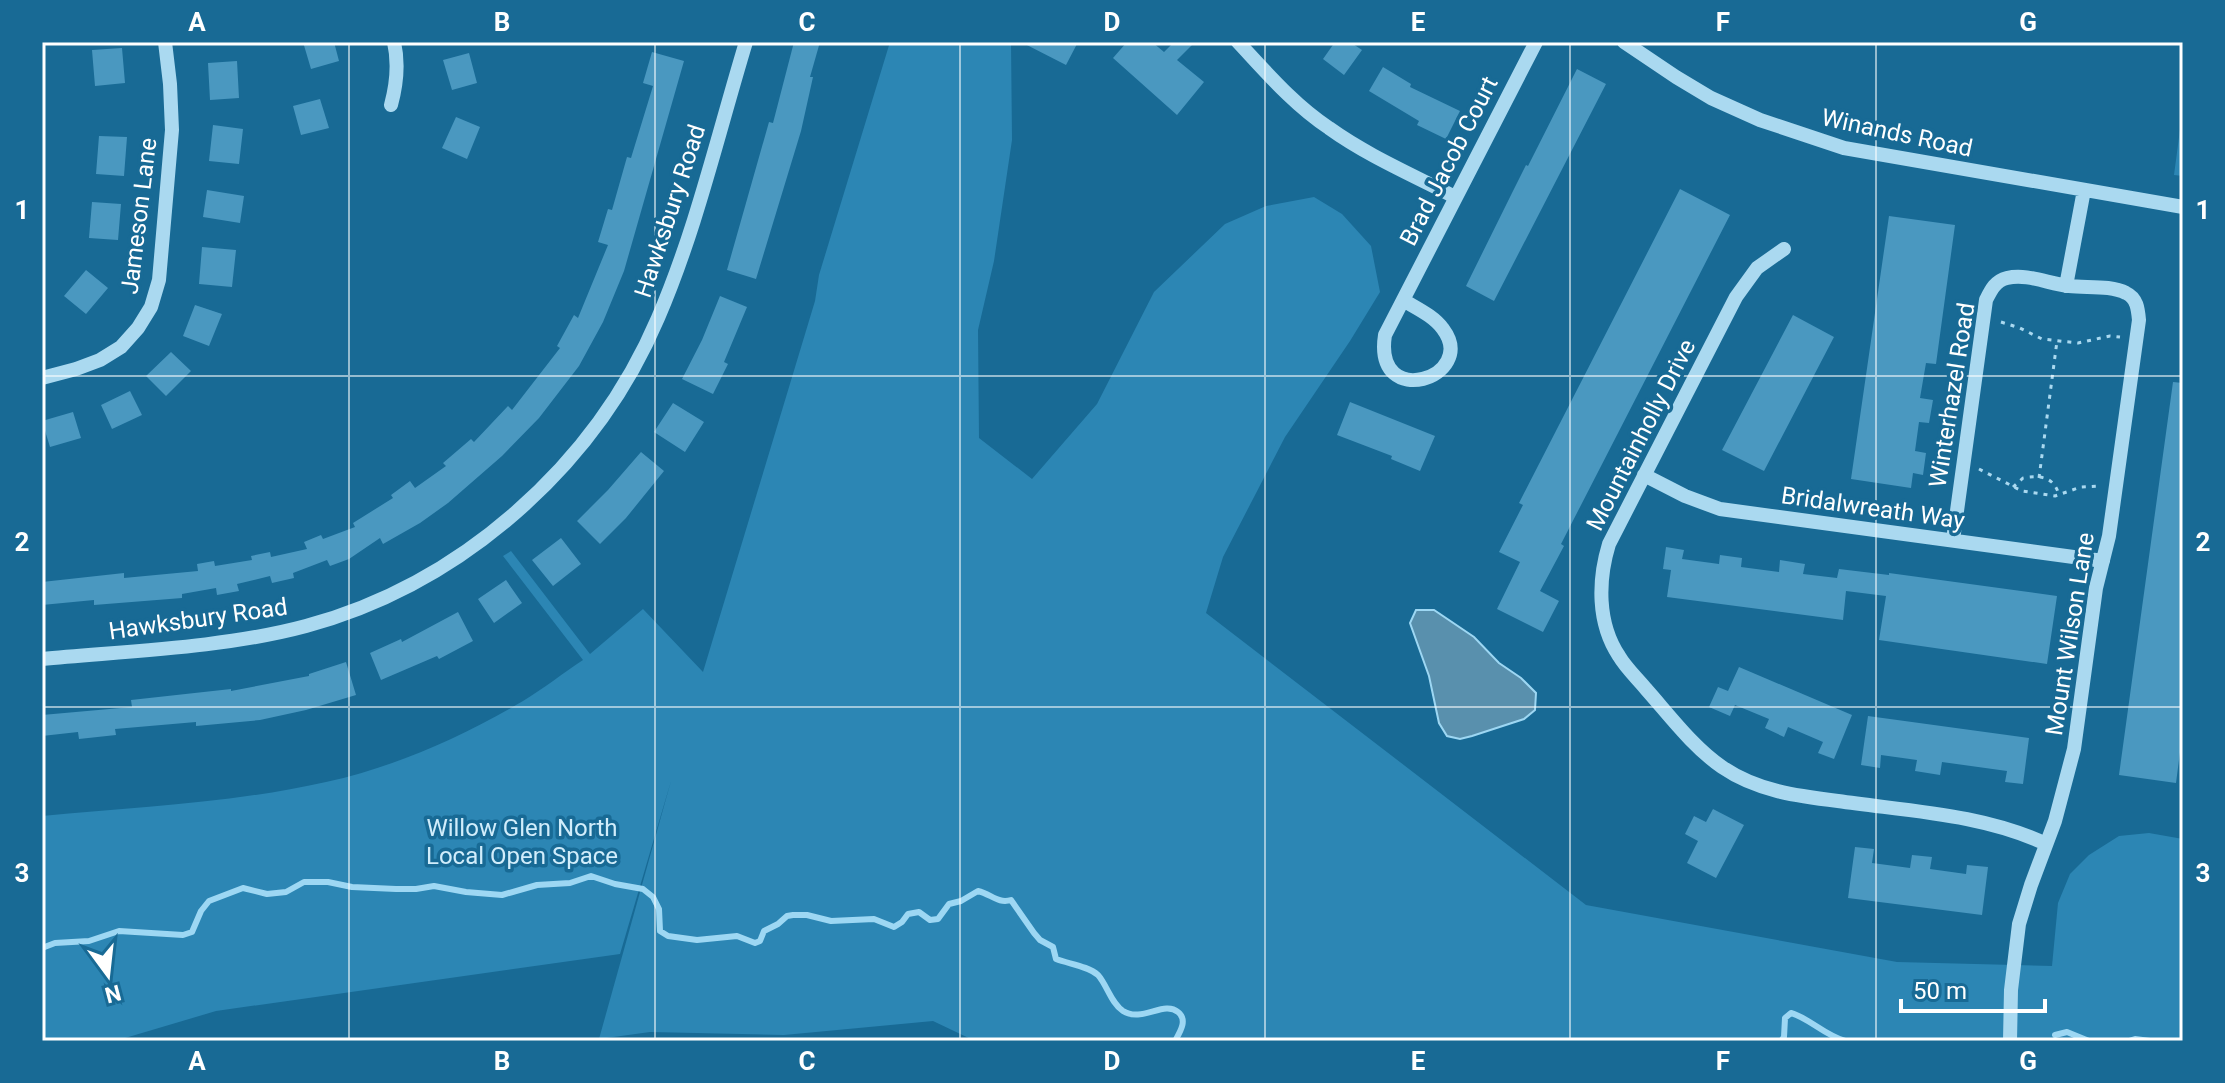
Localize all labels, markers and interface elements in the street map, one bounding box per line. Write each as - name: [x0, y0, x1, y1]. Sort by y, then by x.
- text: A: [188, 7, 206, 37]
- text: B: [494, 7, 510, 37]
- text: C: [798, 7, 816, 37]
- text: D: [1104, 7, 1120, 37]
- text: E: [1411, 7, 1426, 37]
- text: F: [1716, 7, 1730, 37]
- text: G: [2019, 7, 2037, 37]
- street label: Brad Jacob Court: [1394, 72, 1504, 250]
- street label: Winands Road: [1819, 103, 1975, 163]
- street label: Hawksbury Road: [629, 121, 711, 301]
- street label: Jameson Lane: [116, 136, 162, 296]
- text: 1: [15, 195, 29, 225]
- text: 1: [2196, 195, 2210, 225]
- street label: Winterhazel Road: [1924, 301, 1980, 489]
- street label: Mountainholly Drive: [1581, 335, 1701, 535]
- street label: Bridalwreath Way: [1779, 481, 1967, 535]
- text: 2: [15, 527, 29, 557]
- text: 2: [2196, 527, 2210, 557]
- street label: Mount Wilson Lane: [2040, 531, 2100, 737]
- street label: Hawksbury Road: [107, 593, 289, 645]
- park label: Willow Glen North Local Open Space: [426, 814, 618, 870]
- text: 3: [15, 858, 29, 888]
- text: 3: [2196, 858, 2210, 888]
- north arrow: [68, 935, 148, 1015]
- scale bar: [1901, 963, 2045, 1013]
- text: 50 m: [1913, 977, 1967, 1005]
- text: N: [102, 980, 124, 1008]
- text: A: [188, 1046, 206, 1076]
- text: B: [494, 1046, 510, 1076]
- text: C: [798, 1046, 816, 1076]
- text: D: [1104, 1046, 1120, 1076]
- text: E: [1411, 1046, 1426, 1076]
- text: F: [1716, 1046, 1730, 1076]
- text: G: [2019, 1046, 2037, 1076]

